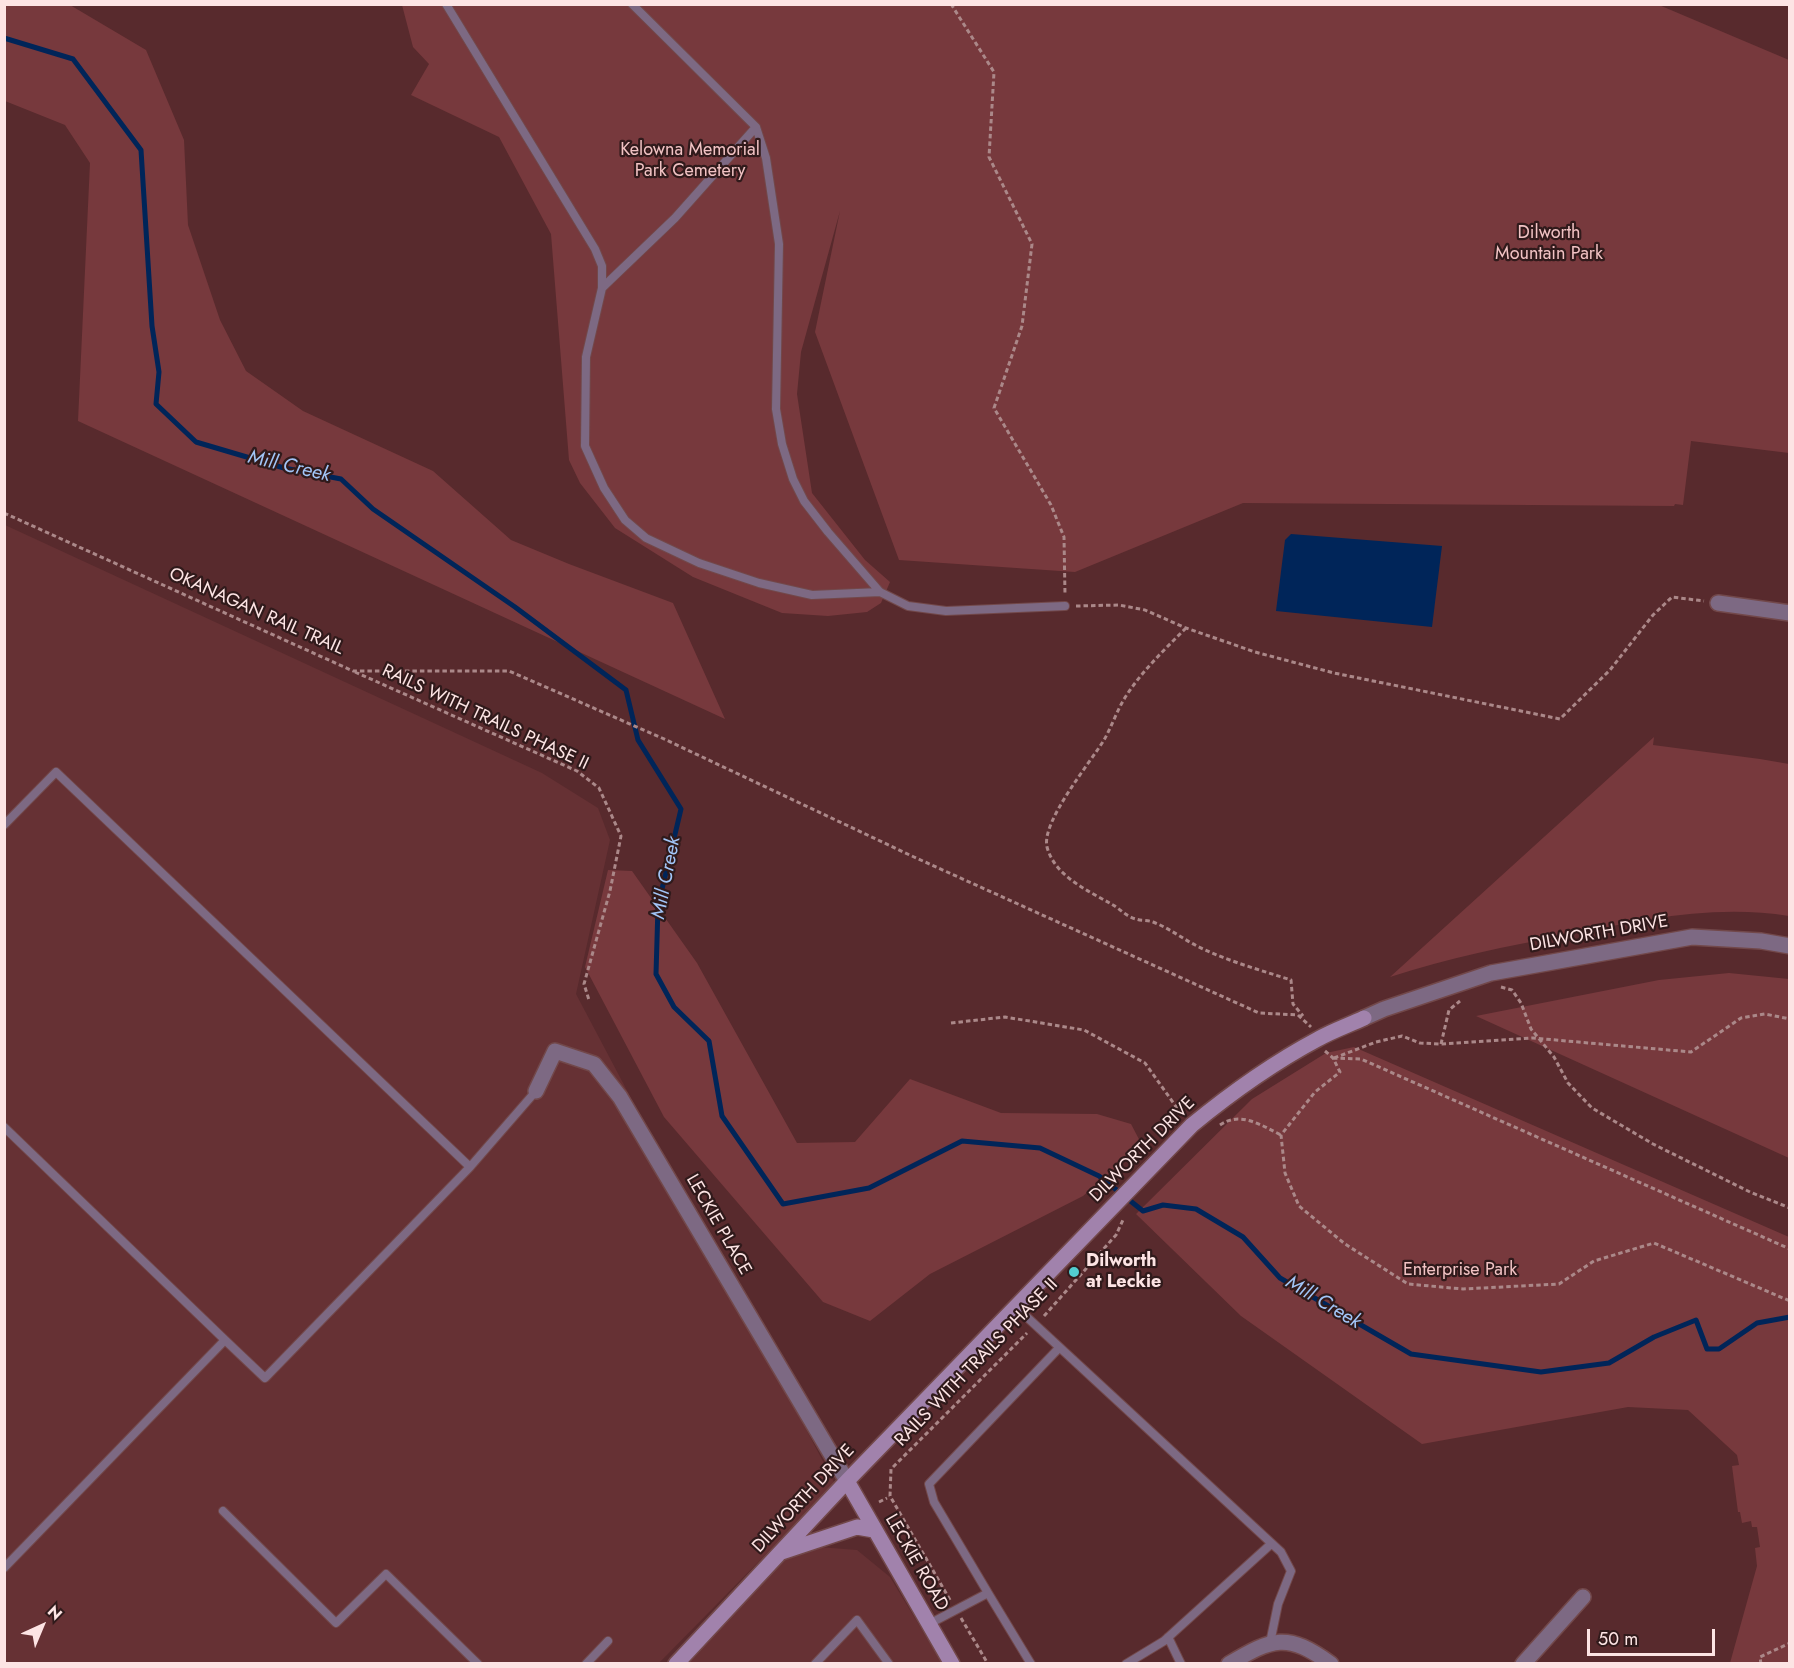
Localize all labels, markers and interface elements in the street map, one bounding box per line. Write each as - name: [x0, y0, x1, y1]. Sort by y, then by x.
- park label: Kelowna Memorial Park Cemetery: [620, 140, 760, 182]
- park label: Dilworth Mountain Park: [1495, 223, 1603, 266]
- water label: Mill Creek: [245, 446, 333, 488]
- street label: OKANAGAN RAIL TRAIL: [165, 564, 347, 660]
- street label: RAILS WITH TRAILS PHASE II: [378, 661, 592, 775]
- water label: Mill Creek: [647, 835, 687, 921]
- street label: DILWORTH DRIVE: [1528, 911, 1670, 957]
- street label: DILWORTH DRIVE: [1086, 1093, 1200, 1207]
- street label: LECKIE PLACE: [681, 1171, 755, 1279]
- place label: Dilworth at Leckie: [1086, 1251, 1161, 1294]
- park label: Enterprise Park: [1403, 1260, 1517, 1282]
- marker: Dilworth at Leckie: [1067, 1265, 1081, 1279]
- water label: Mill Creek: [1281, 1271, 1365, 1335]
- street label: RAILS WITH TRAILS PHASE II: [891, 1274, 1063, 1452]
- street label: DILWORTH DRIVE: [748, 1440, 860, 1558]
- street label: LECKIE ROAD: [880, 1511, 952, 1615]
- north arrow: [12, 1596, 72, 1656]
- text: N: [42, 1600, 67, 1625]
- scale bar: [1590, 1617, 1718, 1655]
- text: 50 m: [1598, 1626, 1638, 1652]

